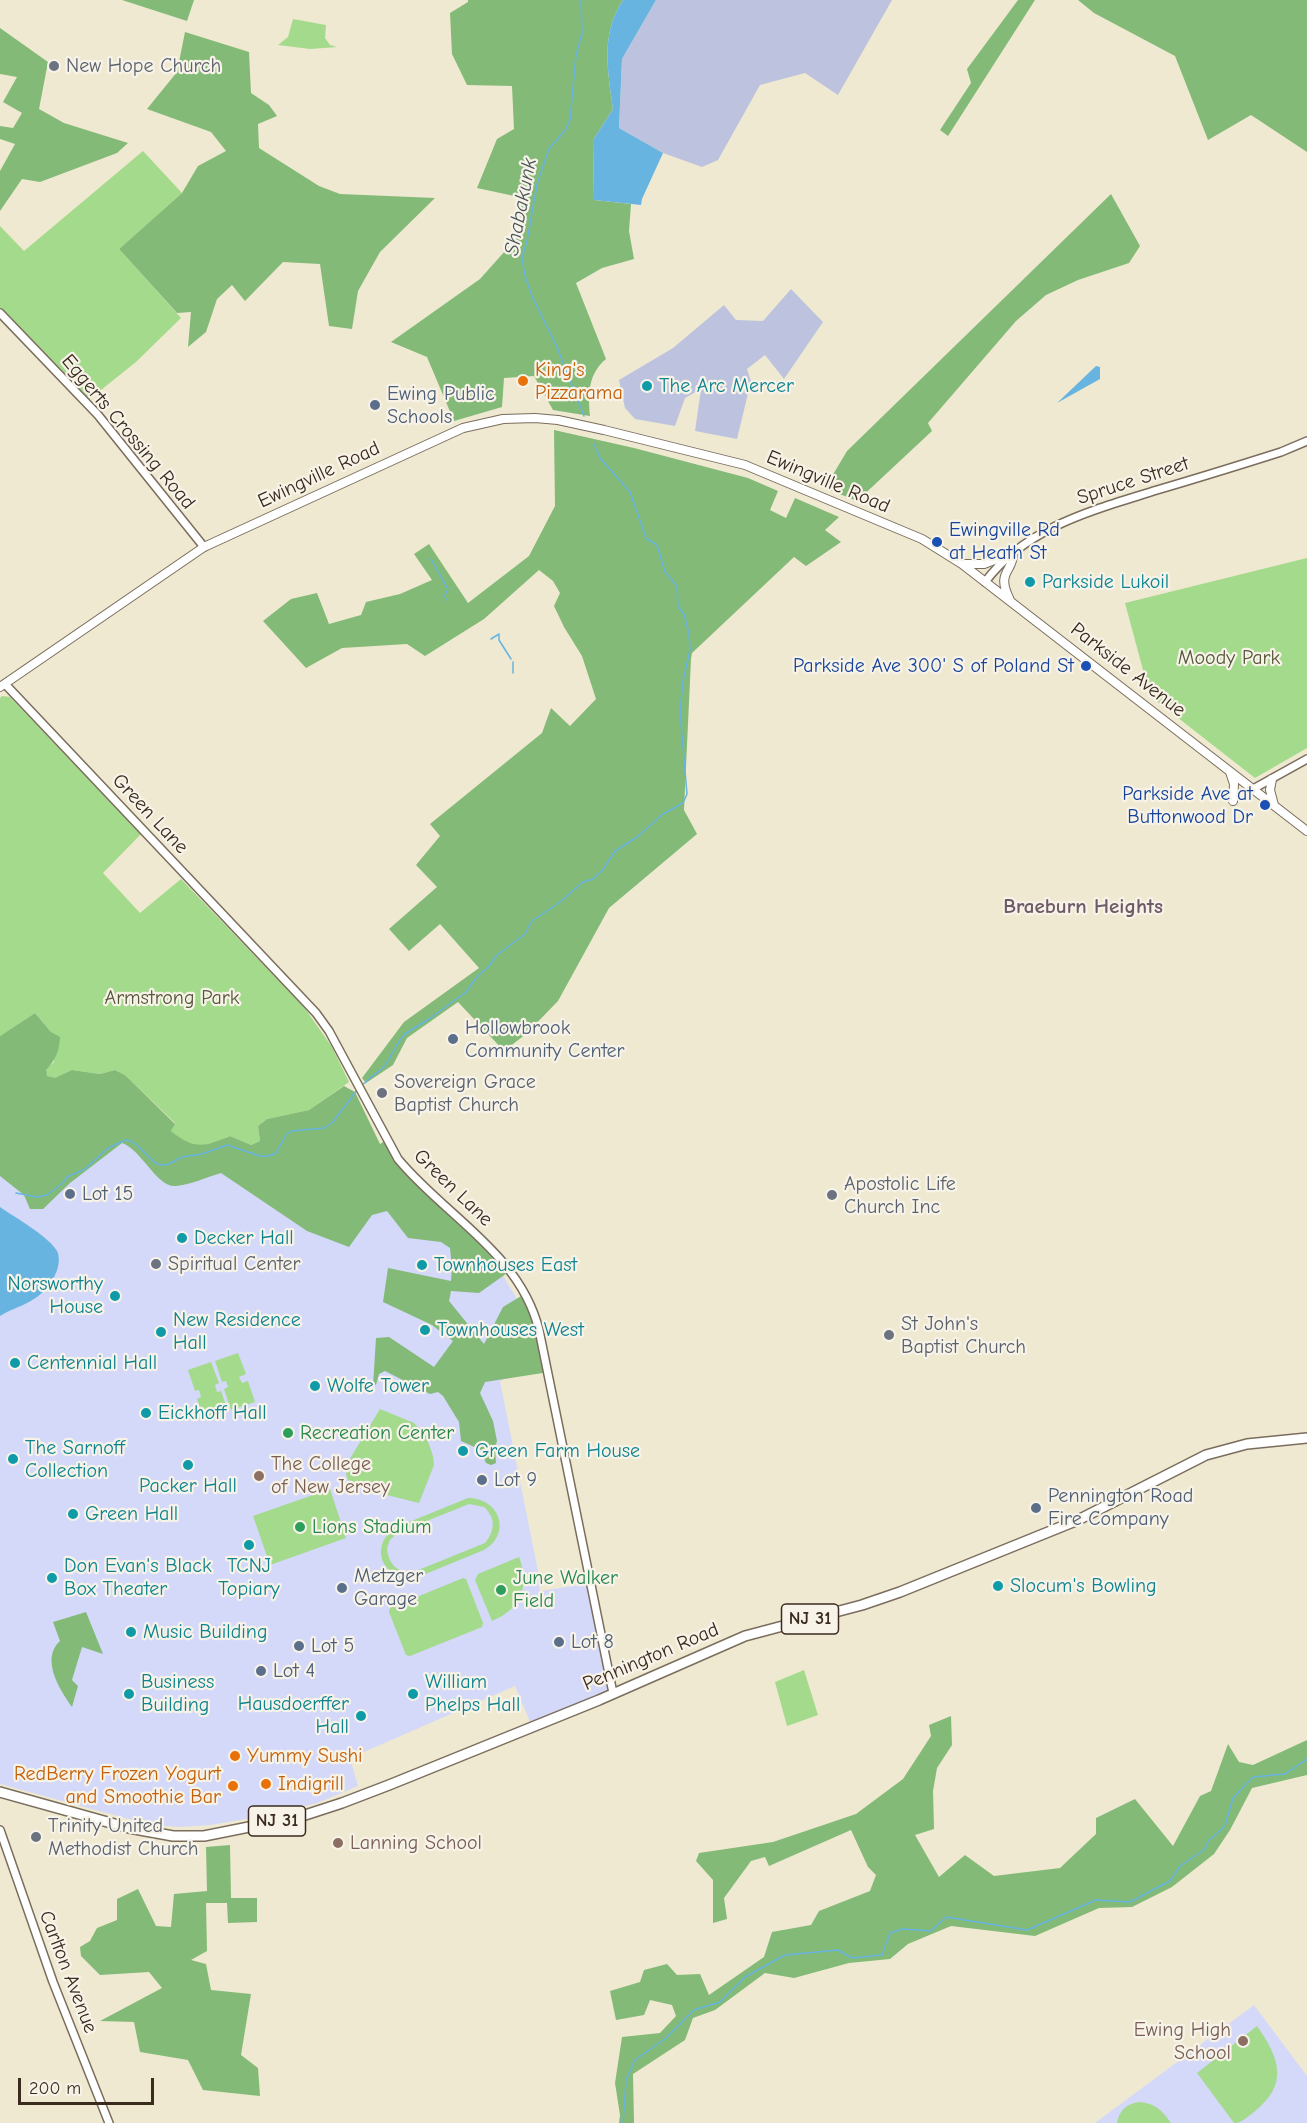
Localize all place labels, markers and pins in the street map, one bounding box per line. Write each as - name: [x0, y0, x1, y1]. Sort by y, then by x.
- place label: New Hope Church: [66, 54, 221, 78]
- marker: New Hope Church: [47, 59, 61, 73]
- place label: King's Pizzarama: [535, 358, 623, 405]
- marker: King's Pizzarama: [516, 374, 530, 388]
- place label: The Arc Mercer: [659, 374, 794, 398]
- marker: The Arc Mercer: [640, 379, 654, 393]
- place label: Ewing Public Schools: [387, 382, 495, 429]
- marker: Ewing Public Schools: [368, 398, 382, 412]
- place label: Ewingville Rd at Heath St: [949, 518, 1060, 565]
- marker: Ewingville Rd at Heath St: [930, 535, 944, 549]
- place label: Parkside Lukoil: [1042, 570, 1169, 594]
- marker: Parkside Lukoil: [1023, 575, 1037, 589]
- place label: Parkside Ave 300' S of Poland St: [793, 654, 1074, 678]
- marker: Parkside Ave 300' S of Poland St: [1079, 659, 1093, 673]
- place label: Parkside Ave at Buttonwood Dr: [1122, 782, 1253, 829]
- marker: Parkside Ave at Buttonwood Dr: [1258, 798, 1272, 812]
- place label: Hollowbrook Community Center: [465, 1016, 625, 1063]
- marker: Hollowbrook Community Center: [446, 1032, 460, 1046]
- place label: Sovereign Grace Baptist Church: [394, 1070, 536, 1117]
- marker: Sovereign Grace Baptist Church: [375, 1086, 389, 1100]
- place label: Apostolic Life Church Inc: [844, 1172, 956, 1219]
- place label: Lot 15: [82, 1182, 133, 1206]
- marker: Lot 15: [63, 1187, 77, 1201]
- marker: Apostolic Life Church Inc: [825, 1188, 839, 1202]
- place label: Decker Hall: [194, 1226, 294, 1250]
- marker: Decker Hall: [175, 1231, 189, 1245]
- place label: Spiritual Center: [168, 1252, 300, 1276]
- place label: Townhouses East: [434, 1253, 577, 1277]
- marker: Spiritual Center: [149, 1257, 163, 1271]
- marker: Townhouses East: [415, 1258, 429, 1272]
- place label: Norsworthy House: [8, 1272, 103, 1319]
- marker: Norsworthy House: [108, 1289, 122, 1303]
- place label: New Residence Hall: [173, 1308, 301, 1355]
- place label: St John's Baptist Church: [901, 1312, 1026, 1359]
- place label: Townhouses West: [437, 1318, 584, 1342]
- marker: Townhouses West: [418, 1323, 432, 1337]
- marker: New Residence Hall: [154, 1325, 168, 1339]
- marker: St John's Baptist Church: [882, 1328, 896, 1342]
- place label: Centennial Hall: [27, 1351, 157, 1375]
- marker: Centennial Hall: [8, 1356, 22, 1370]
- place label: Wolfe Tower: [327, 1374, 429, 1398]
- marker: Wolfe Tower: [308, 1379, 322, 1393]
- place label: Eickhoff Hall: [158, 1401, 267, 1425]
- marker: Eickhoff Hall: [139, 1406, 153, 1420]
- place label: Recreation Center: [300, 1421, 454, 1445]
- marker: Recreation Center: [281, 1426, 295, 1440]
- place label: The Sarnoff Collection: [25, 1436, 125, 1483]
- place label: Green Farm House: [475, 1439, 640, 1463]
- marker: Green Farm House: [456, 1444, 470, 1458]
- marker: The Sarnoff Collection: [6, 1452, 20, 1466]
- place label: The College of New Jersey: [271, 1452, 390, 1499]
- marker: Packer Hall: [181, 1458, 195, 1472]
- place label: Lot 9: [494, 1468, 537, 1492]
- marker: The College of New Jersey: [252, 1469, 266, 1483]
- marker: Lot 9: [475, 1473, 489, 1487]
- place label: Packer Hall: [139, 1474, 237, 1498]
- place label: Pennington Road Fire Company: [1048, 1484, 1193, 1531]
- marker: Pennington Road Fire Company: [1029, 1501, 1043, 1515]
- place label: Green Hall: [85, 1502, 178, 1526]
- marker: Green Hall: [66, 1507, 80, 1521]
- place label: Lions Stadium: [312, 1515, 432, 1539]
- marker: Lions Stadium: [293, 1520, 307, 1534]
- marker: TCNJ Topiary: [242, 1538, 256, 1552]
- place label: Don Evan's Black Box Theater: [64, 1554, 212, 1601]
- place label: TCNJ Topiary: [218, 1554, 280, 1601]
- place label: Metzger Garage: [354, 1564, 423, 1611]
- place label: June Walker Field: [513, 1566, 618, 1613]
- marker: Don Evan's Black Box Theater: [45, 1571, 59, 1585]
- place label: Slocum's Bowling: [1010, 1574, 1157, 1598]
- marker: Slocum's Bowling: [991, 1579, 1005, 1593]
- marker: Metzger Garage: [335, 1581, 349, 1595]
- marker: June Walker Field: [494, 1583, 508, 1597]
- place label: Music Building: [143, 1620, 267, 1644]
- marker: Music Building: [124, 1625, 138, 1639]
- place label: Lot 8: [571, 1630, 614, 1654]
- place label: Lot 5: [311, 1634, 354, 1658]
- marker: Lot 8: [552, 1635, 566, 1649]
- marker: Lot 5: [292, 1639, 306, 1653]
- place label: Lot 4: [273, 1659, 315, 1683]
- marker: Lot 4: [254, 1664, 268, 1678]
- place label: Business Building: [141, 1670, 214, 1717]
- place label: William Phelps Hall: [425, 1670, 520, 1717]
- marker: Business Building: [122, 1687, 136, 1701]
- marker: William Phelps Hall: [406, 1687, 420, 1701]
- place label: Hausdoerffer Hall: [238, 1692, 349, 1739]
- marker: Hausdoerffer Hall: [354, 1709, 368, 1723]
- place label: Yummy Sushi: [247, 1744, 363, 1768]
- marker: Yummy Sushi: [228, 1749, 242, 1763]
- place label: RedBerry Frozen Yogurt and Smoothie Bar: [14, 1762, 221, 1809]
- place label: Indigrill: [278, 1772, 344, 1796]
- marker: Indigrill: [259, 1777, 273, 1791]
- marker: RedBerry Frozen Yogurt and Smoothie Bar: [226, 1779, 240, 1793]
- place label: Trinity United Methodist Church: [48, 1814, 199, 1861]
- marker: Trinity United Methodist Church: [29, 1830, 43, 1844]
- place label: Lanning School: [350, 1831, 482, 1855]
- marker: Lanning School: [331, 1836, 345, 1850]
- place label: Ewing High School: [1134, 2018, 1231, 2065]
- marker: Ewing High School: [1236, 2034, 1250, 2048]

